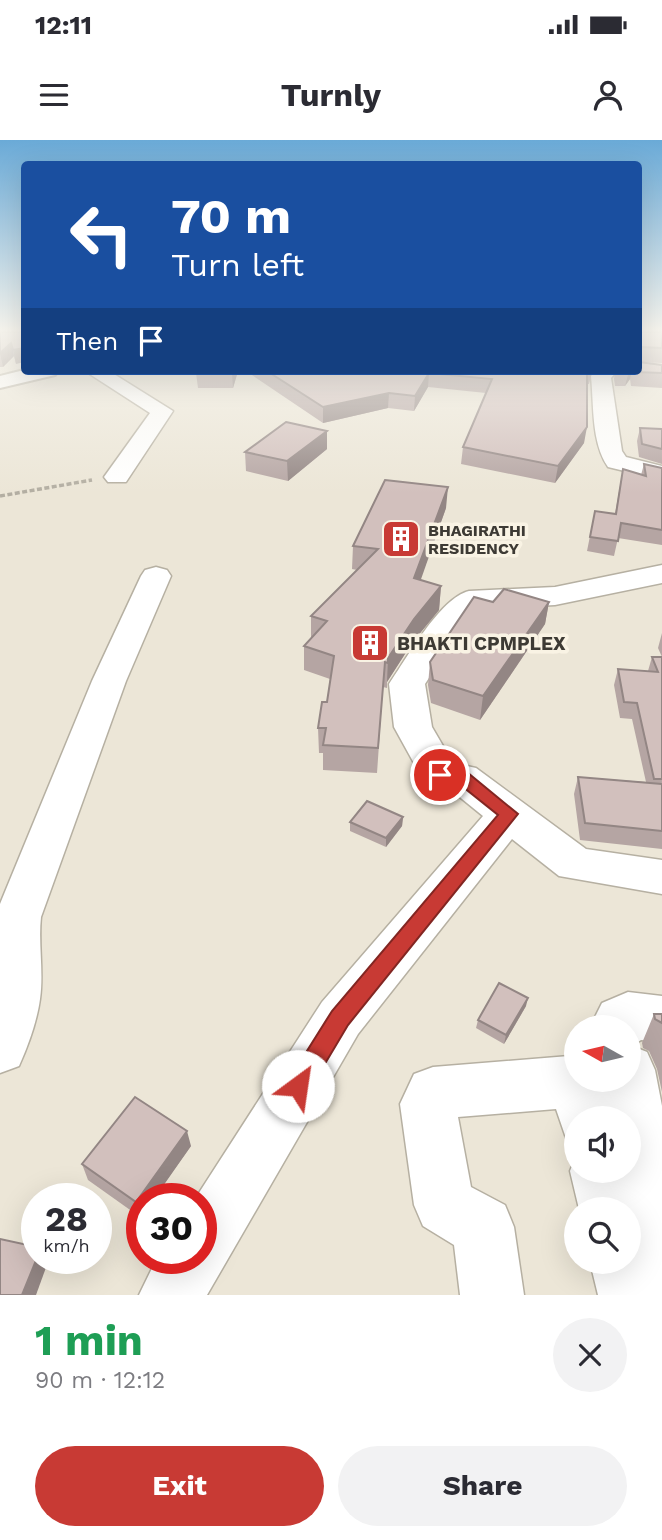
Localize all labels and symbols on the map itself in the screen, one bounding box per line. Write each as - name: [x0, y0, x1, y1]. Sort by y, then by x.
- building icon: BHAGIRATHI RESIDENCY: [380, 518, 422, 560]
- place label: BHAGIRATHI RESIDENCY: [428, 521, 526, 558]
- building icon: BHAKTI CPMPLEX: [349, 622, 391, 664]
- place label: BHAKTI CPMPLEX: [397, 632, 566, 655]
- pin: [410, 745, 470, 805]
- north arrow: [564, 1015, 640, 1092]
- position arrow: [261, 1049, 335, 1123]
- speed limit sign: 30: [126, 1183, 217, 1274]

